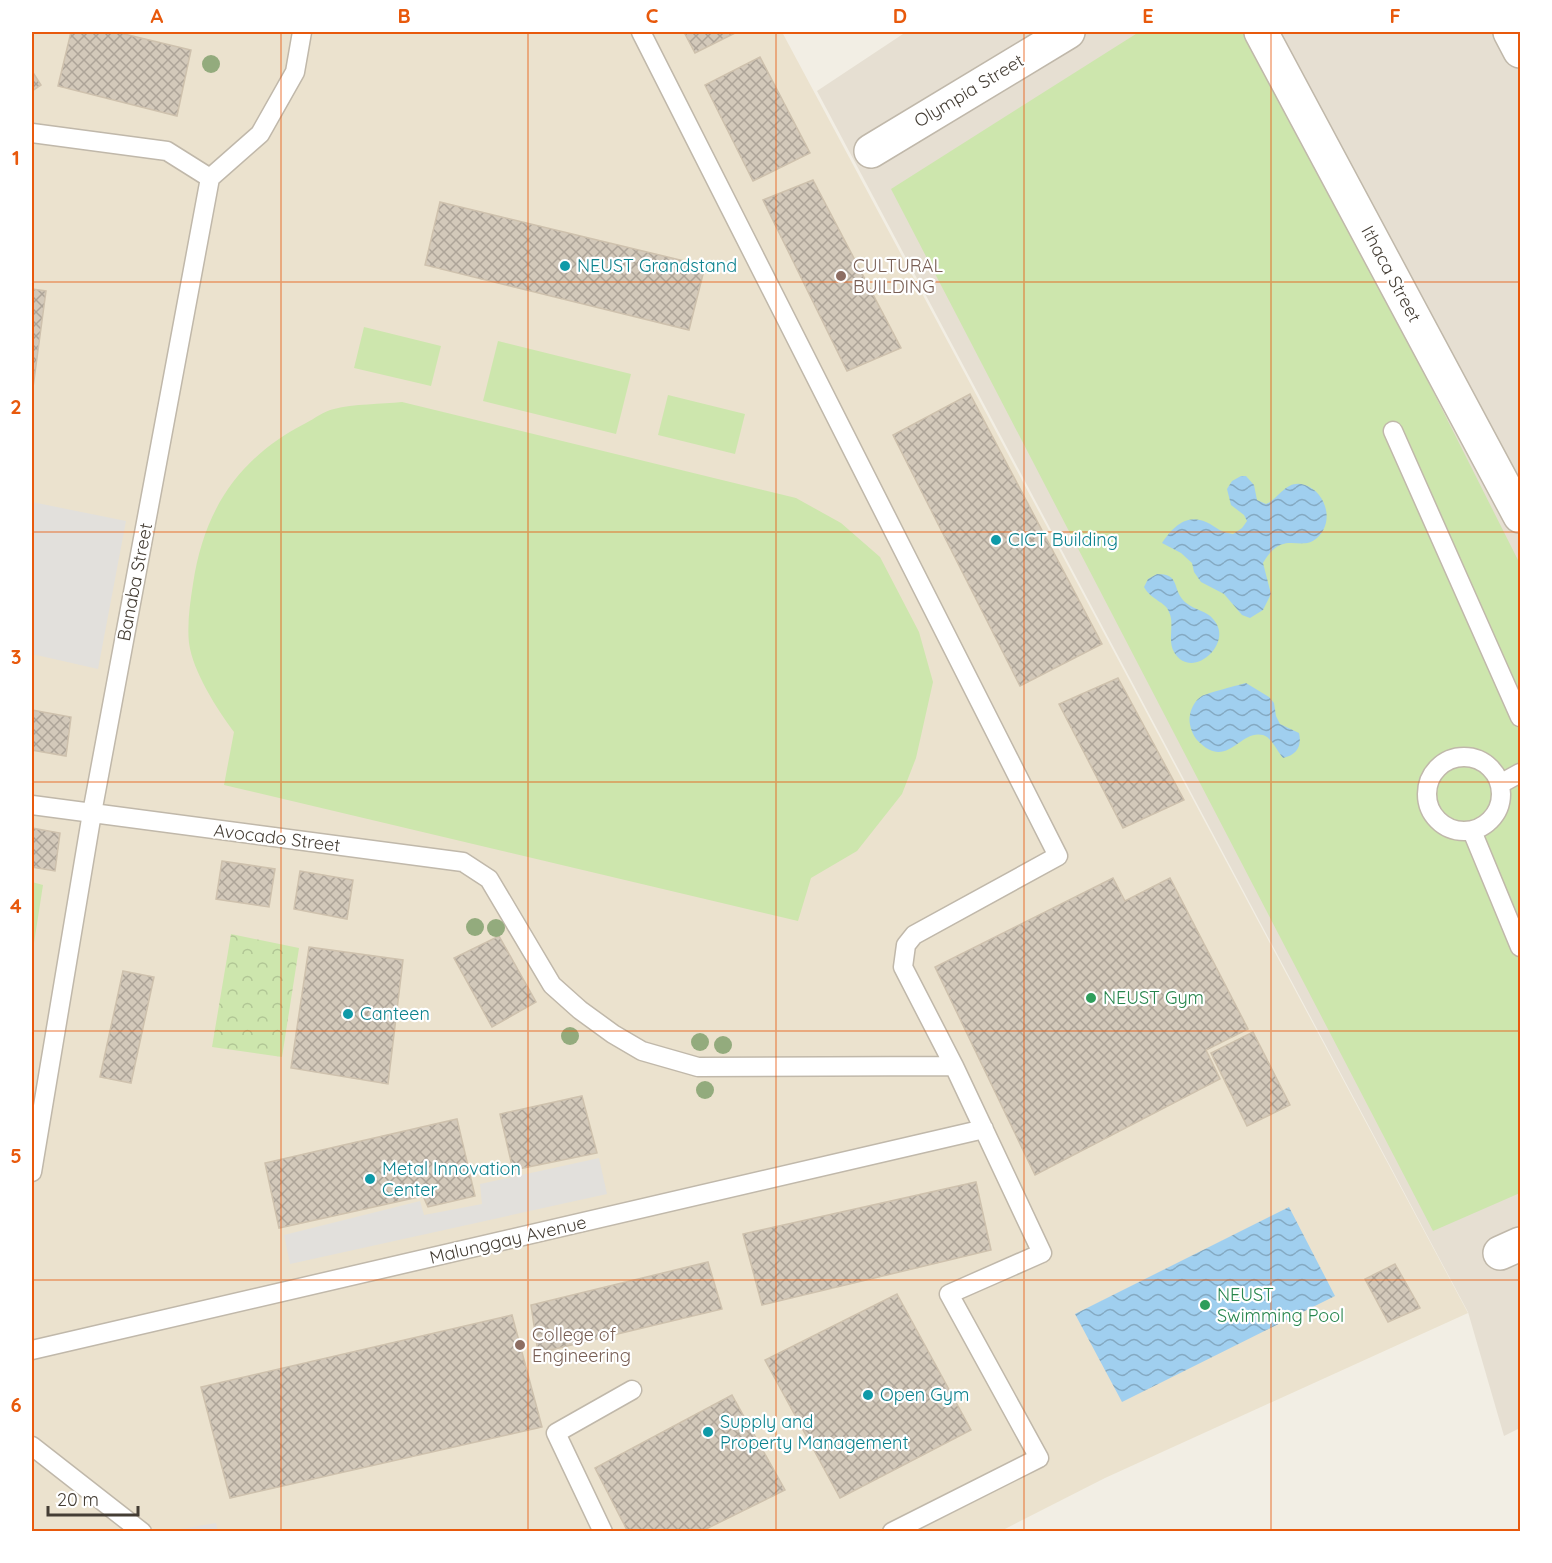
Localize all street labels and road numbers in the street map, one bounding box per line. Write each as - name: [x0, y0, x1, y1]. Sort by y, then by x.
- street label: Olympia Street: [910, 49, 1028, 132]
- street label: Ithaca Street: [1356, 222, 1426, 326]
- street label: Banaba Street: [112, 521, 157, 643]
- street label: Avocado Street: [212, 818, 342, 857]
- street label: Malunggay Avenue: [427, 1210, 589, 1269]

